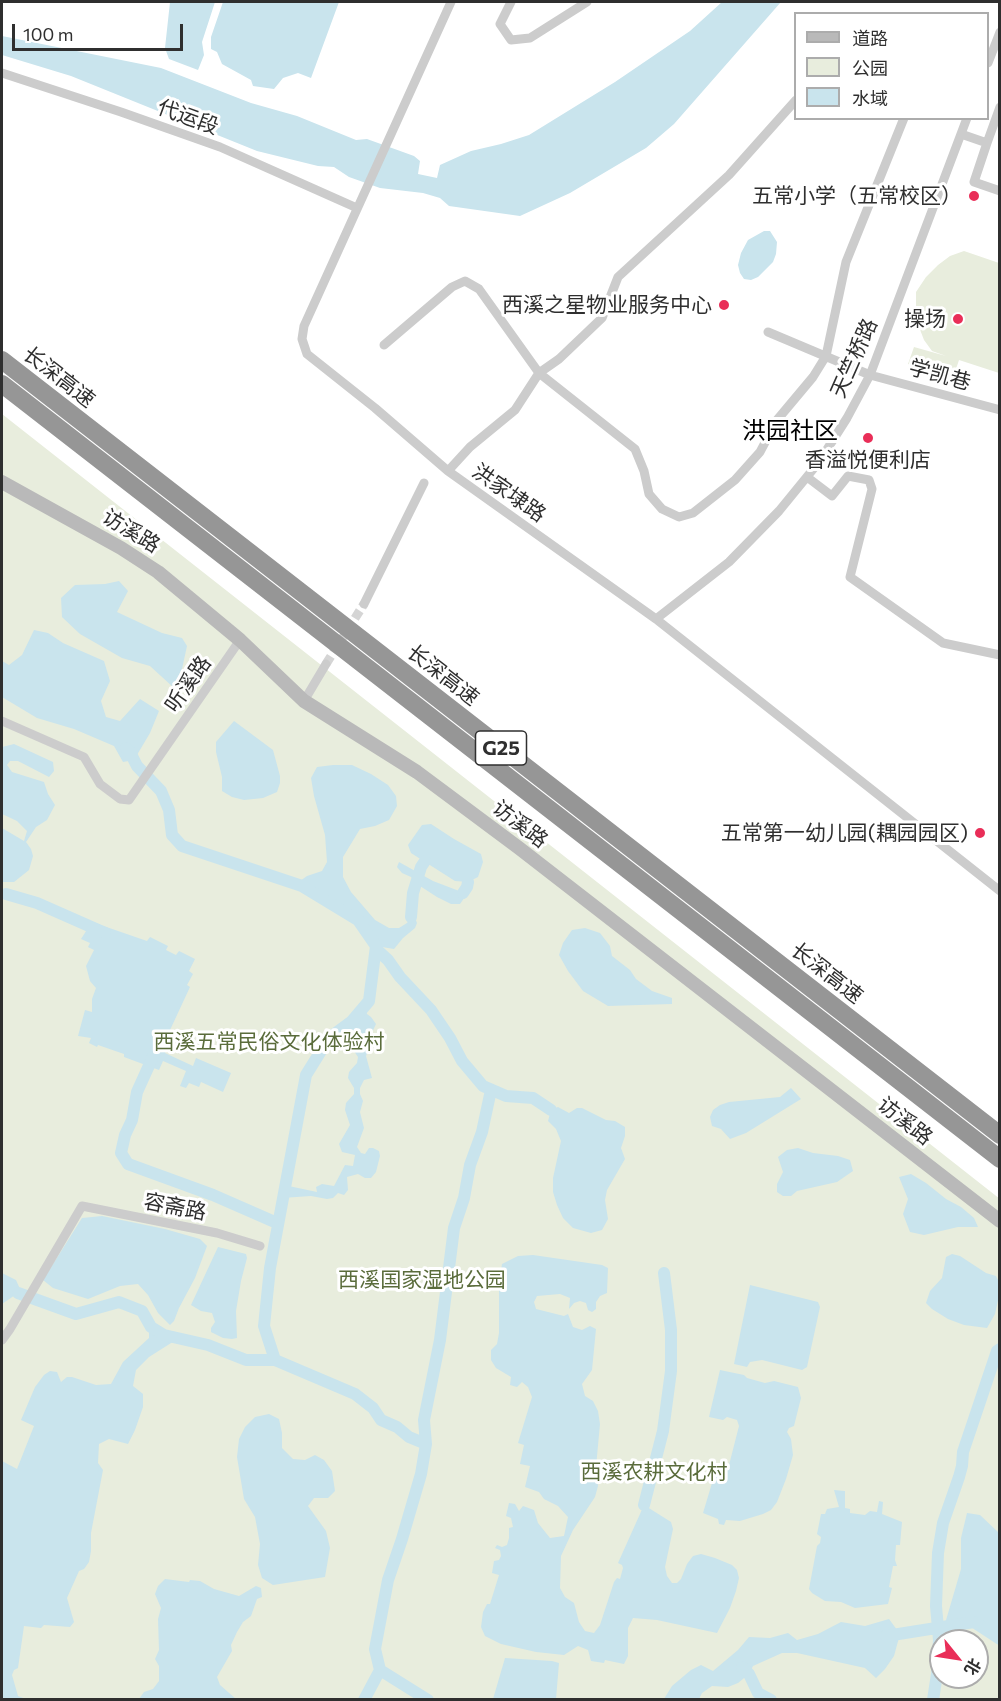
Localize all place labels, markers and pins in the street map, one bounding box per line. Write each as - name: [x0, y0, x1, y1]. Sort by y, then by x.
- place label: 五常小学（五常校区）: [752, 183, 962, 209]
- marker: 五常小学（五常校区）: [967, 189, 981, 203]
- place label: 西溪之星物业服务中心: [502, 292, 712, 318]
- marker: 西溪之星物业服务中心: [717, 298, 731, 312]
- place label: 操场: [904, 306, 946, 332]
- marker: 操场: [951, 312, 965, 326]
- marker: 香溢悦便利店: [861, 431, 875, 445]
- place label: 香溢悦便利店: [805, 447, 931, 473]
- place label: 五常第一幼儿园(耦园园区): [721, 820, 968, 846]
- marker: 五常第一幼儿园(耦园园区): [973, 826, 987, 840]

